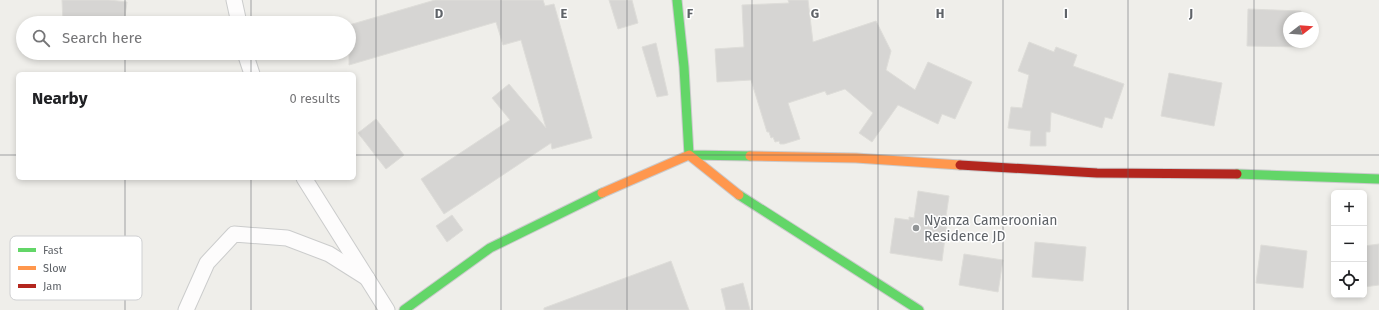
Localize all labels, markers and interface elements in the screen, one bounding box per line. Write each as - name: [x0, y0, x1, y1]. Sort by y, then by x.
- text: D: [435, 6, 444, 21]
- text: E: [561, 6, 568, 21]
- text: F: [687, 6, 694, 21]
- text: G: [811, 6, 819, 21]
- text: H: [936, 6, 944, 21]
- text: I: [1064, 6, 1068, 21]
- text: J: [1188, 6, 1193, 21]
- north arrow: [1283, 12, 1319, 48]
- search box: [16, 16, 356, 60]
- icon: search: [30, 27, 52, 49]
- text: Search here: [62, 29, 142, 47]
- text: Nearby: [32, 88, 87, 109]
- text: 0 results: [289, 91, 340, 106]
- map controls: [1331, 190, 1367, 298]
- button: +: [1331, 190, 1367, 226]
- place label: Nyanza Cameroonian Residence JD: [924, 212, 1058, 245]
- marker: Nyanza Cameroonian Residence JD: [911, 223, 921, 233]
- button: −: [1331, 226, 1367, 262]
- legend: [10, 236, 142, 300]
- text: Fast: [43, 244, 63, 257]
- text: Slow: [43, 262, 67, 275]
- button: locate: [1331, 262, 1367, 298]
- text: Jam: [43, 280, 62, 293]

